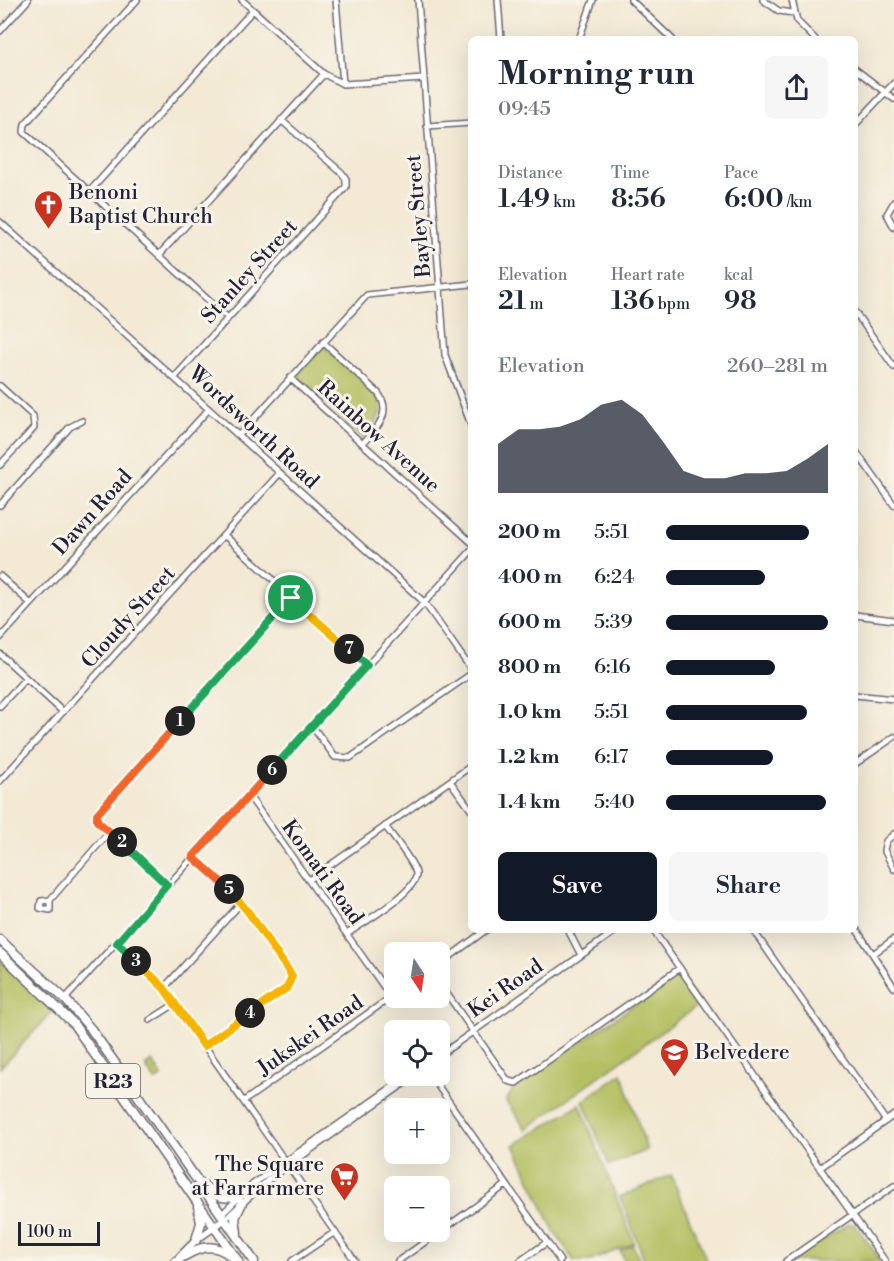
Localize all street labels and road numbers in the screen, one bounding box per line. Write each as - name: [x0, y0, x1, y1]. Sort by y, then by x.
- street label: Bayley Street: [401, 153, 437, 280]
- street label: Stanley Street: [196, 214, 304, 329]
- street label: Wordsworth Road: [182, 360, 324, 495]
- street label: Rainbow Avenue: [311, 375, 445, 499]
- street label: Dawn Road: [47, 464, 138, 561]
- street label: Cloudy Street: [76, 561, 182, 674]
- street label: Komati Road: [275, 815, 369, 930]
- street label: Kei Road: [463, 954, 548, 1024]
- street label: Jukskei Road: [252, 990, 369, 1082]
- road number: R23: [86, 1064, 140, 1098]

